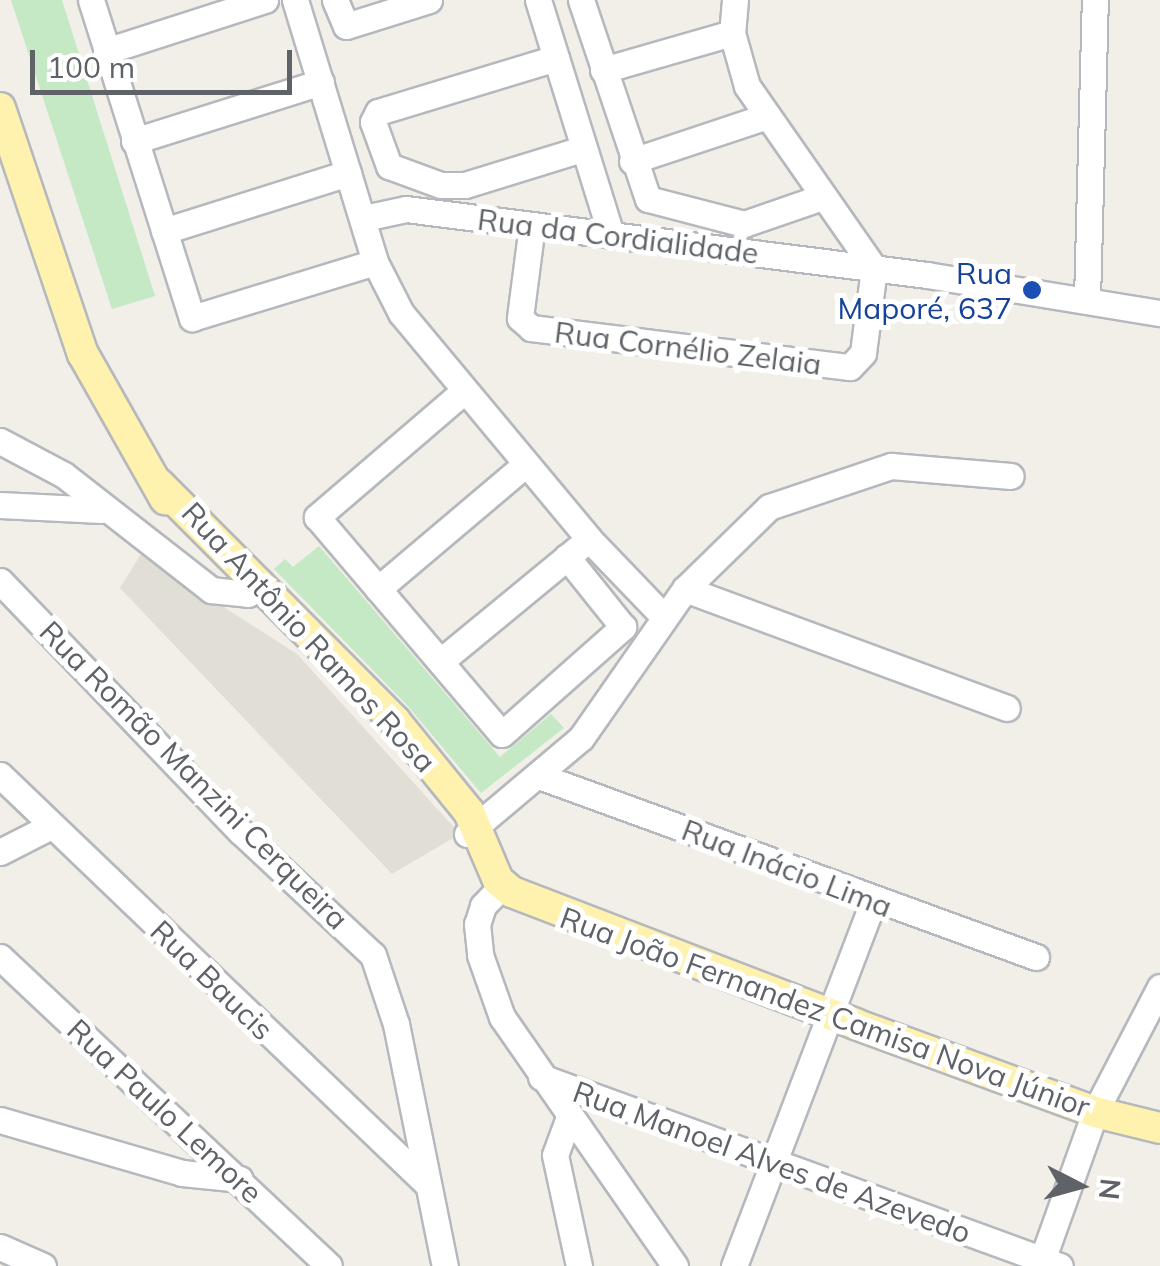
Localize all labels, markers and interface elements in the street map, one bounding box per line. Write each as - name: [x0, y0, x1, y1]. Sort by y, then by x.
- scale bar: [35, 30, 298, 92]
- text: 100 m: [47, 48, 135, 86]
- street label: Rua da Cordialidade: [475, 201, 761, 271]
- place label: Rua Maporé, 637: [837, 255, 1012, 326]
- marker: Rua Maporé, 637: [1021, 279, 1043, 301]
- street label: Rua Cornélio Zelaia: [553, 314, 823, 382]
- street label: Rua Antônio Ramos Rosa: [174, 495, 444, 779]
- street label: Rua Romão Manzini Cerqueira: [32, 613, 356, 937]
- street label: Rua Inácio Lima: [677, 811, 897, 925]
- street label: Rua João Fernandez Camisa Nova Júnior: [555, 899, 1095, 1125]
- street label: Rua Baucis: [143, 913, 281, 1047]
- street label: Rua Paulo Lemore: [60, 1012, 270, 1210]
- street label: Rua Manoel Alves de Azevedo: [568, 1073, 976, 1251]
- north arrow: [1030, 1136, 1130, 1236]
- text: N: [1092, 1177, 1129, 1202]

